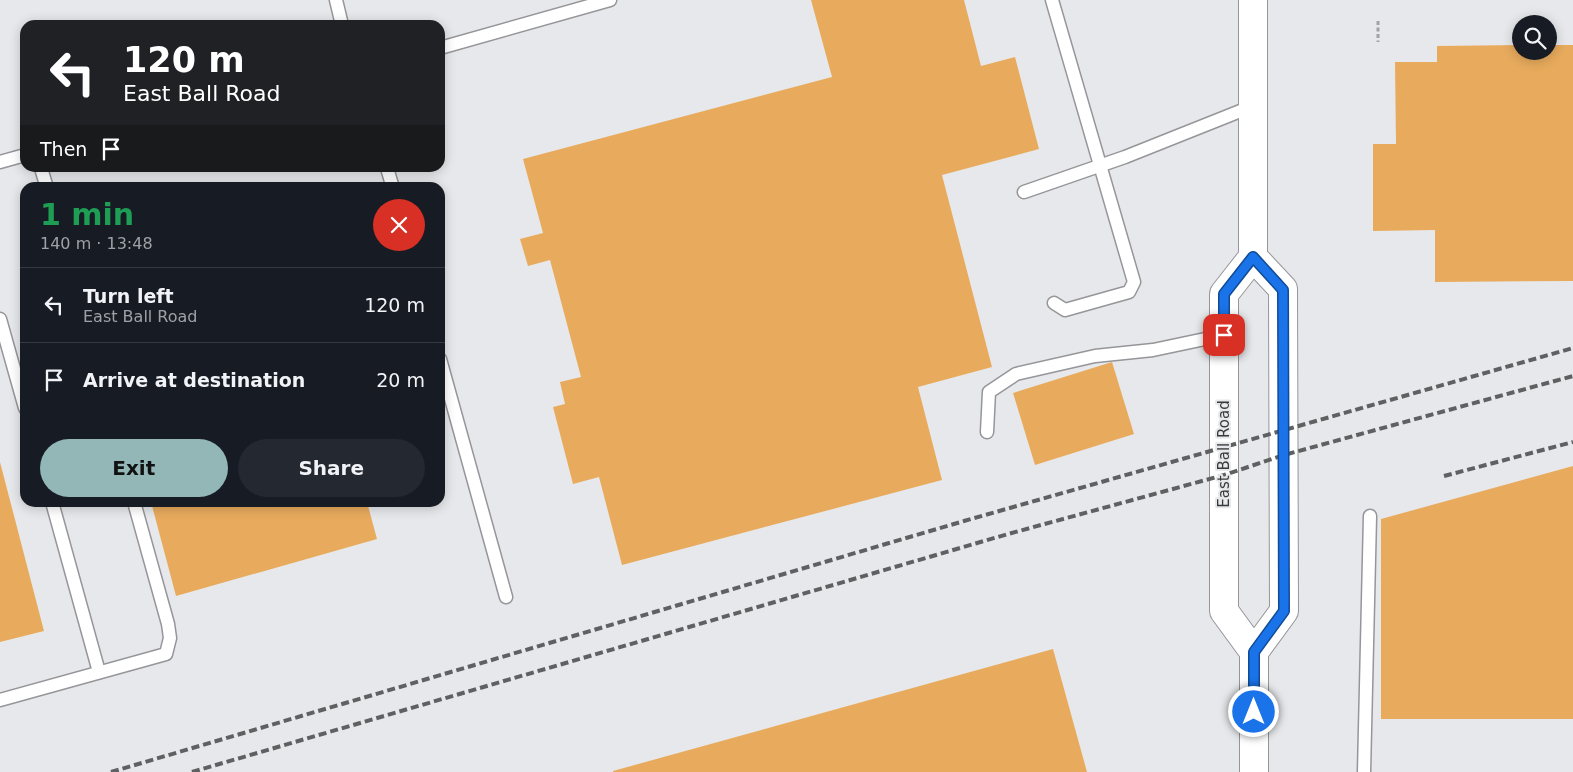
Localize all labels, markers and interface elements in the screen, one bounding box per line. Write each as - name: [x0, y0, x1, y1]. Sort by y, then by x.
- map controls: [1512, 15, 1557, 60]
- button: search: [1512, 15, 1557, 60]
- icon: left: [40, 40, 105, 105]
- text: 120 m: [123, 40, 245, 80]
- text: East Ball Road: [123, 81, 280, 106]
- icon: arrive: [97, 135, 125, 163]
- text: Then: [40, 138, 87, 160]
- text: 1 min: [40, 197, 134, 232]
- button: close: [373, 199, 425, 251]
- text: 140 m · 13:48: [40, 234, 153, 253]
- text: Turn left: [83, 285, 174, 307]
- icon: left: [40, 291, 68, 319]
- text: 120 m: [364, 294, 425, 316]
- text: East Ball Road: [83, 307, 198, 326]
- pin: [1203, 314, 1245, 356]
- icon: arrive: [1210, 321, 1238, 349]
- icon: arrive: [40, 366, 68, 394]
- text: Arrive at destination: [83, 369, 305, 391]
- text: 20 m: [376, 369, 425, 391]
- street label: East Ball Road: [1215, 400, 1233, 508]
- button: Exit: [40, 439, 228, 497]
- button: Share: [238, 439, 425, 497]
- position arrow: [1227, 685, 1279, 737]

